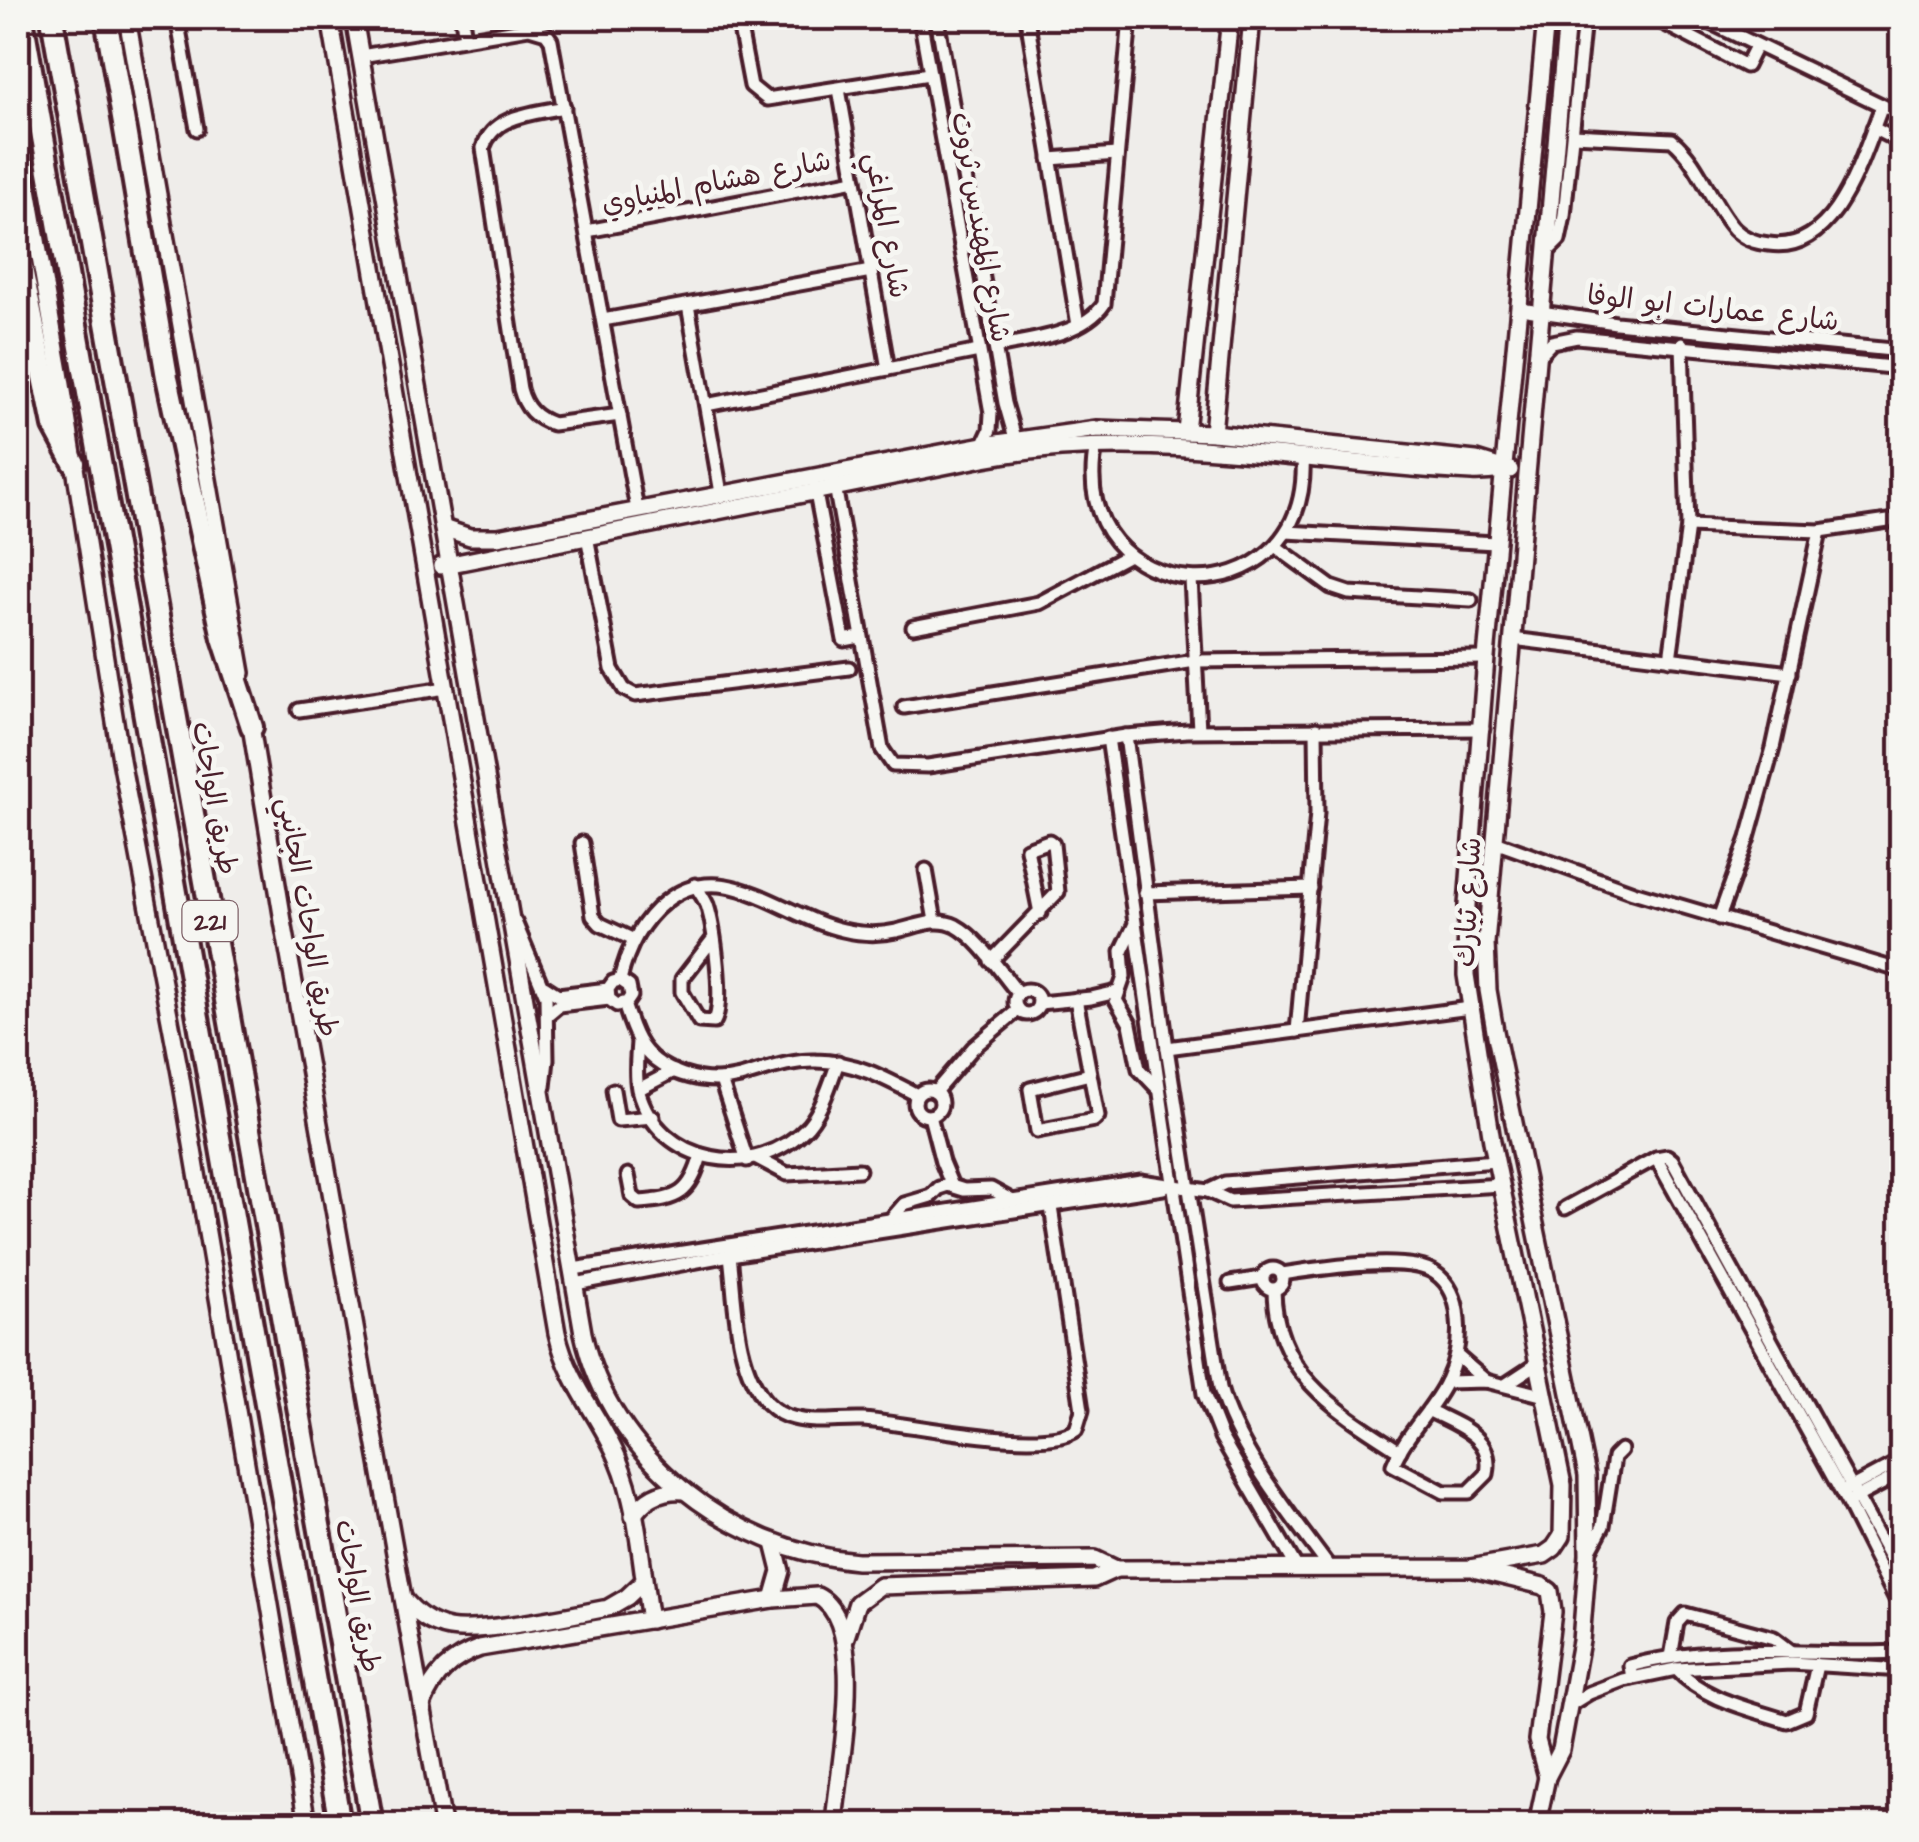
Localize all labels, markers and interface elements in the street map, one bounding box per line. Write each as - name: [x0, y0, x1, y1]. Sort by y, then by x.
- street label: شارع المهندس ثروت: [941, 109, 1020, 346]
- street label: شارع هشام المنياوي: [598, 141, 835, 225]
- street label: شارع المراغي: [851, 149, 919, 302]
- street label: شارع عمارات ابو الوفا: [1585, 276, 1841, 341]
- street label: طريق الواحات: [182, 718, 247, 878]
- street label: طريق الواحات الجانبي: [263, 794, 348, 1041]
- street label: شارع تبارك: [1446, 836, 1491, 968]
- road number: 221: [182, 901, 238, 941]
- street label: طريق الواحات: [325, 1516, 390, 1676]

